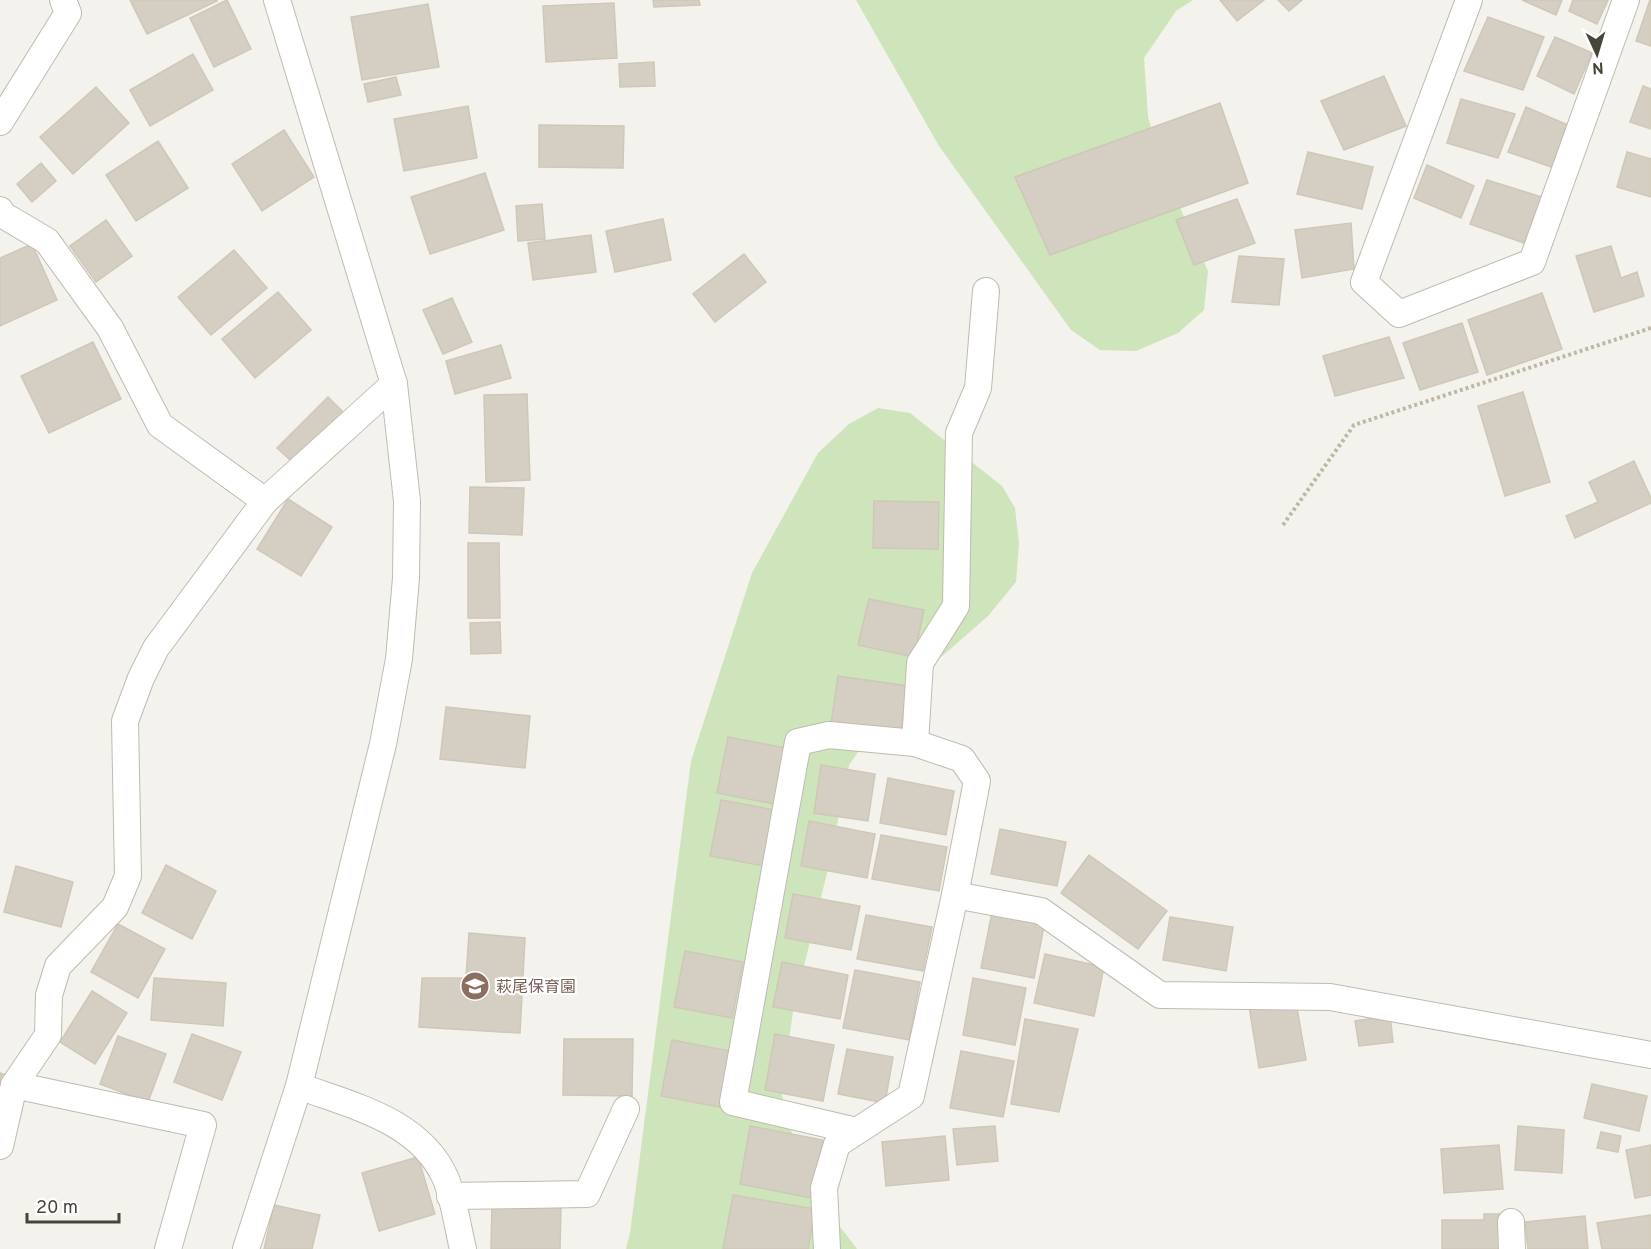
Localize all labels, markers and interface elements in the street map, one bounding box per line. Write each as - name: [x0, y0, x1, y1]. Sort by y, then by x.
- north arrow: [1567, 24, 1627, 84]
- text: N: [1591, 57, 1604, 77]
- school or university icon: 萩尾保育園: [459, 970, 491, 1002]
- place label: 萩尾保育園: [496, 978, 576, 998]
- scale bar: [27, 1186, 118, 1224]
- text: 20 m: [36, 1197, 78, 1220]

